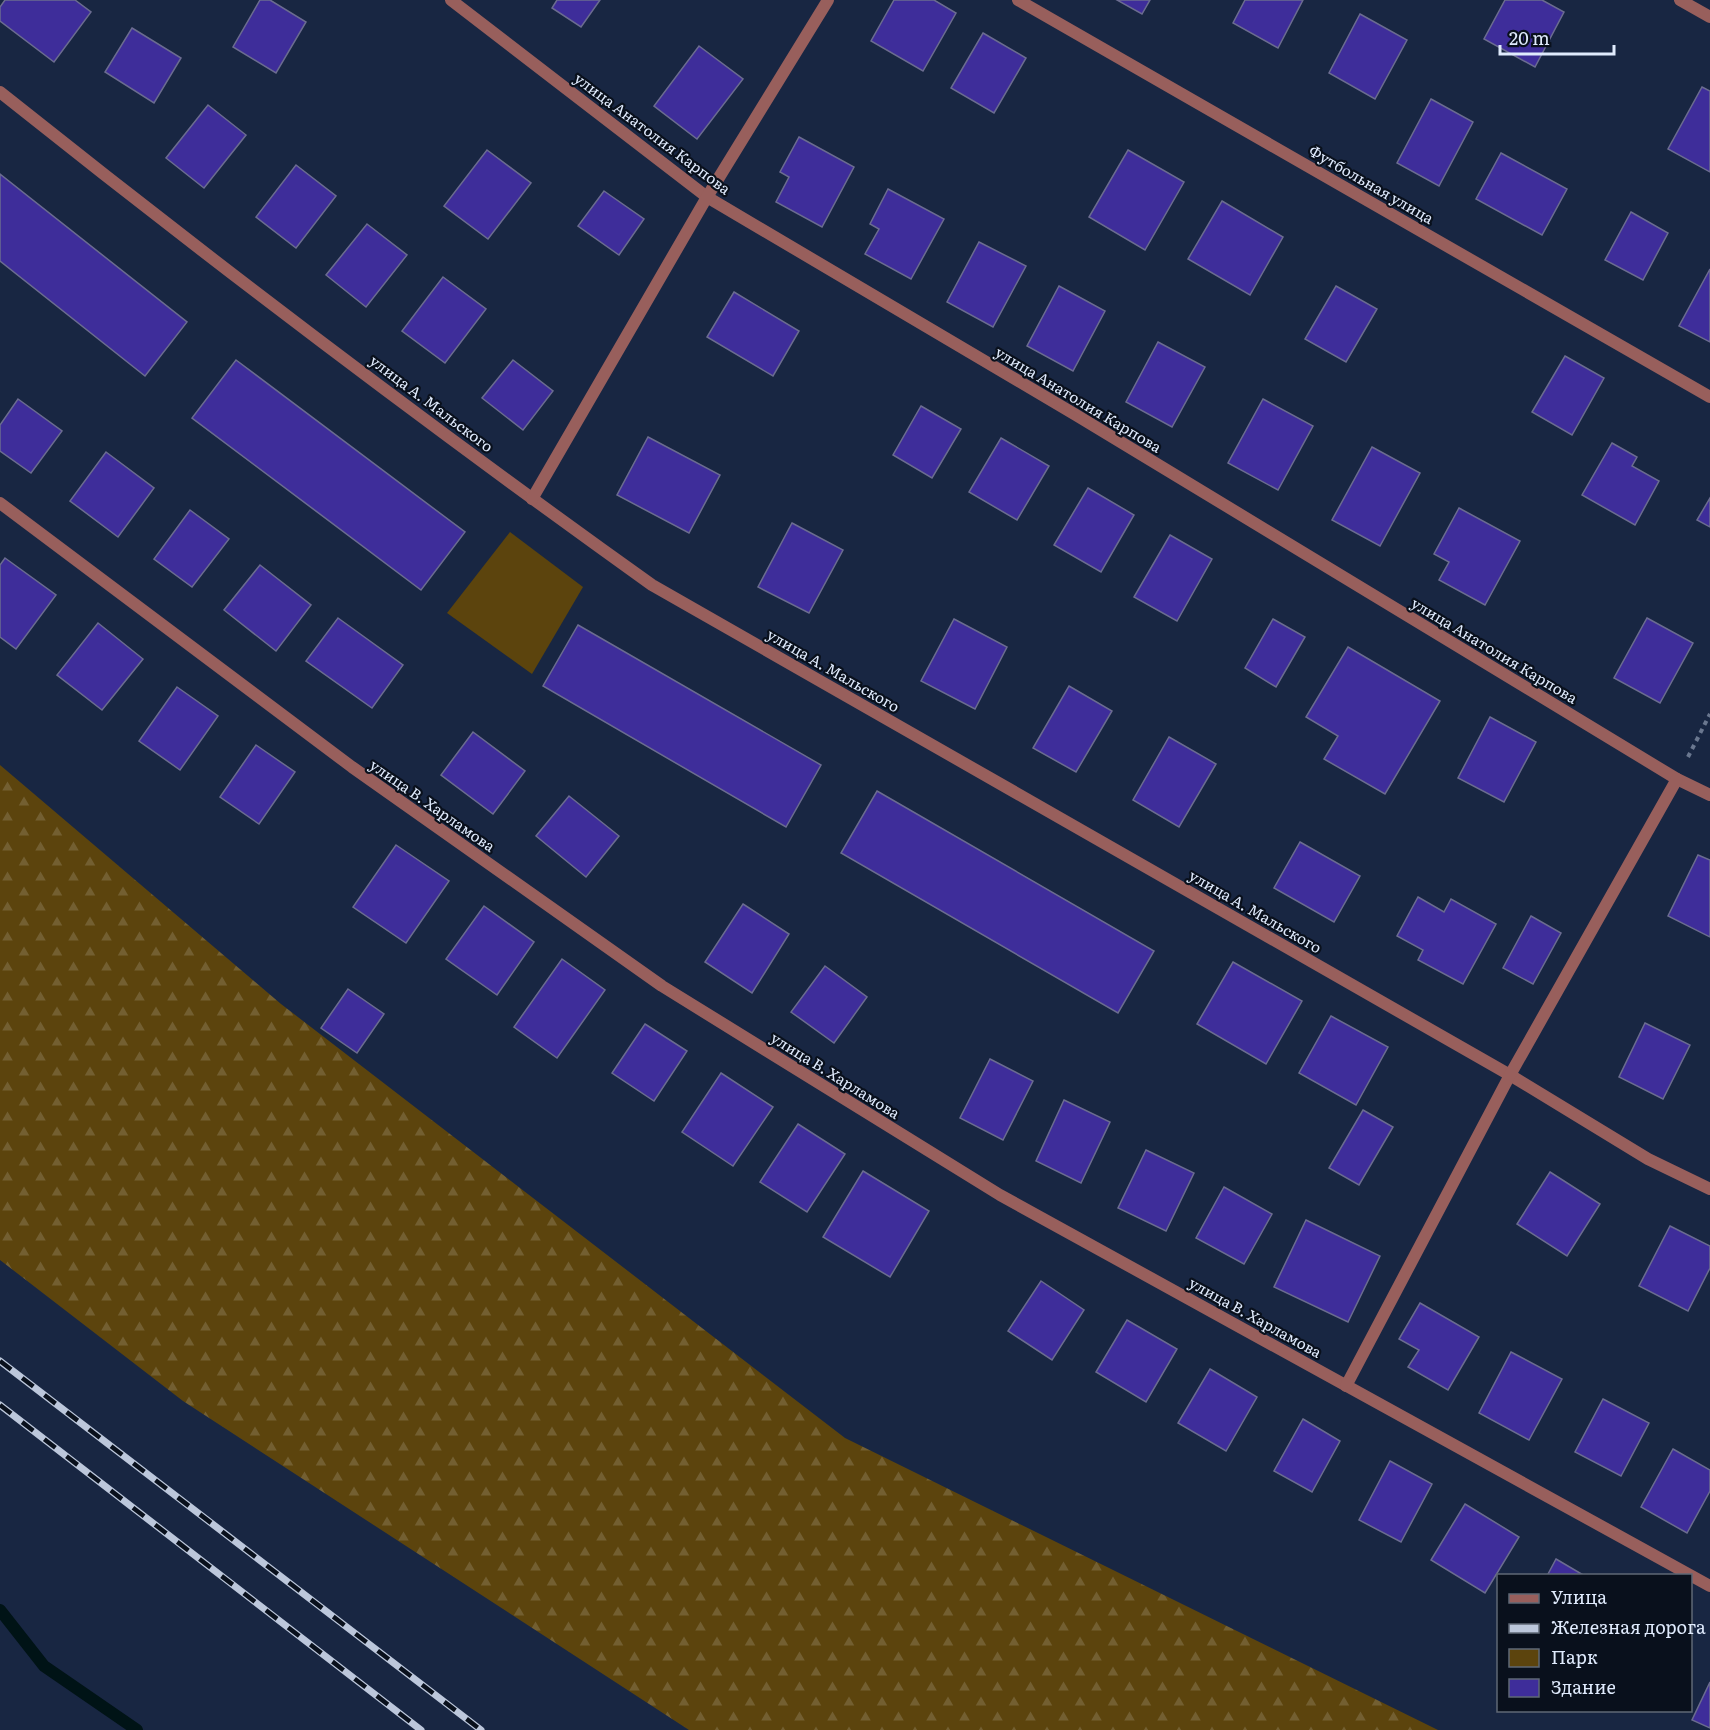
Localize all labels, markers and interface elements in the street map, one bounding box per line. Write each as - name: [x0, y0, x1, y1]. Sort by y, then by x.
- scale bar: [1500, 18, 1614, 56]
- text: 20 m: [1509, 24, 1550, 51]
- street label: улица Анатолия Карпова: [570, 66, 737, 200]
- street label: Футбольная улица: [1305, 139, 1439, 229]
- street label: улица Анатолия Карпова: [991, 340, 1167, 458]
- street label: улица А. Мальского: [365, 349, 499, 457]
- street label: улица Анатолия Карпова: [1407, 591, 1583, 709]
- street label: улица А. Мальского: [763, 622, 905, 717]
- street label: улица В. Харламова: [365, 753, 501, 857]
- street label: улица А. Мальского: [1185, 863, 1327, 958]
- street label: улица В. Харламова: [767, 1026, 906, 1124]
- street label: улица В. Харламова: [1185, 1271, 1327, 1363]
- legend: [1497, 1574, 1692, 1712]
- text: Улица: [1551, 1583, 1607, 1610]
- text: Железная дорога: [1551, 1613, 1706, 1640]
- text: Парк: [1551, 1643, 1598, 1670]
- text: Здание: [1551, 1673, 1616, 1700]

